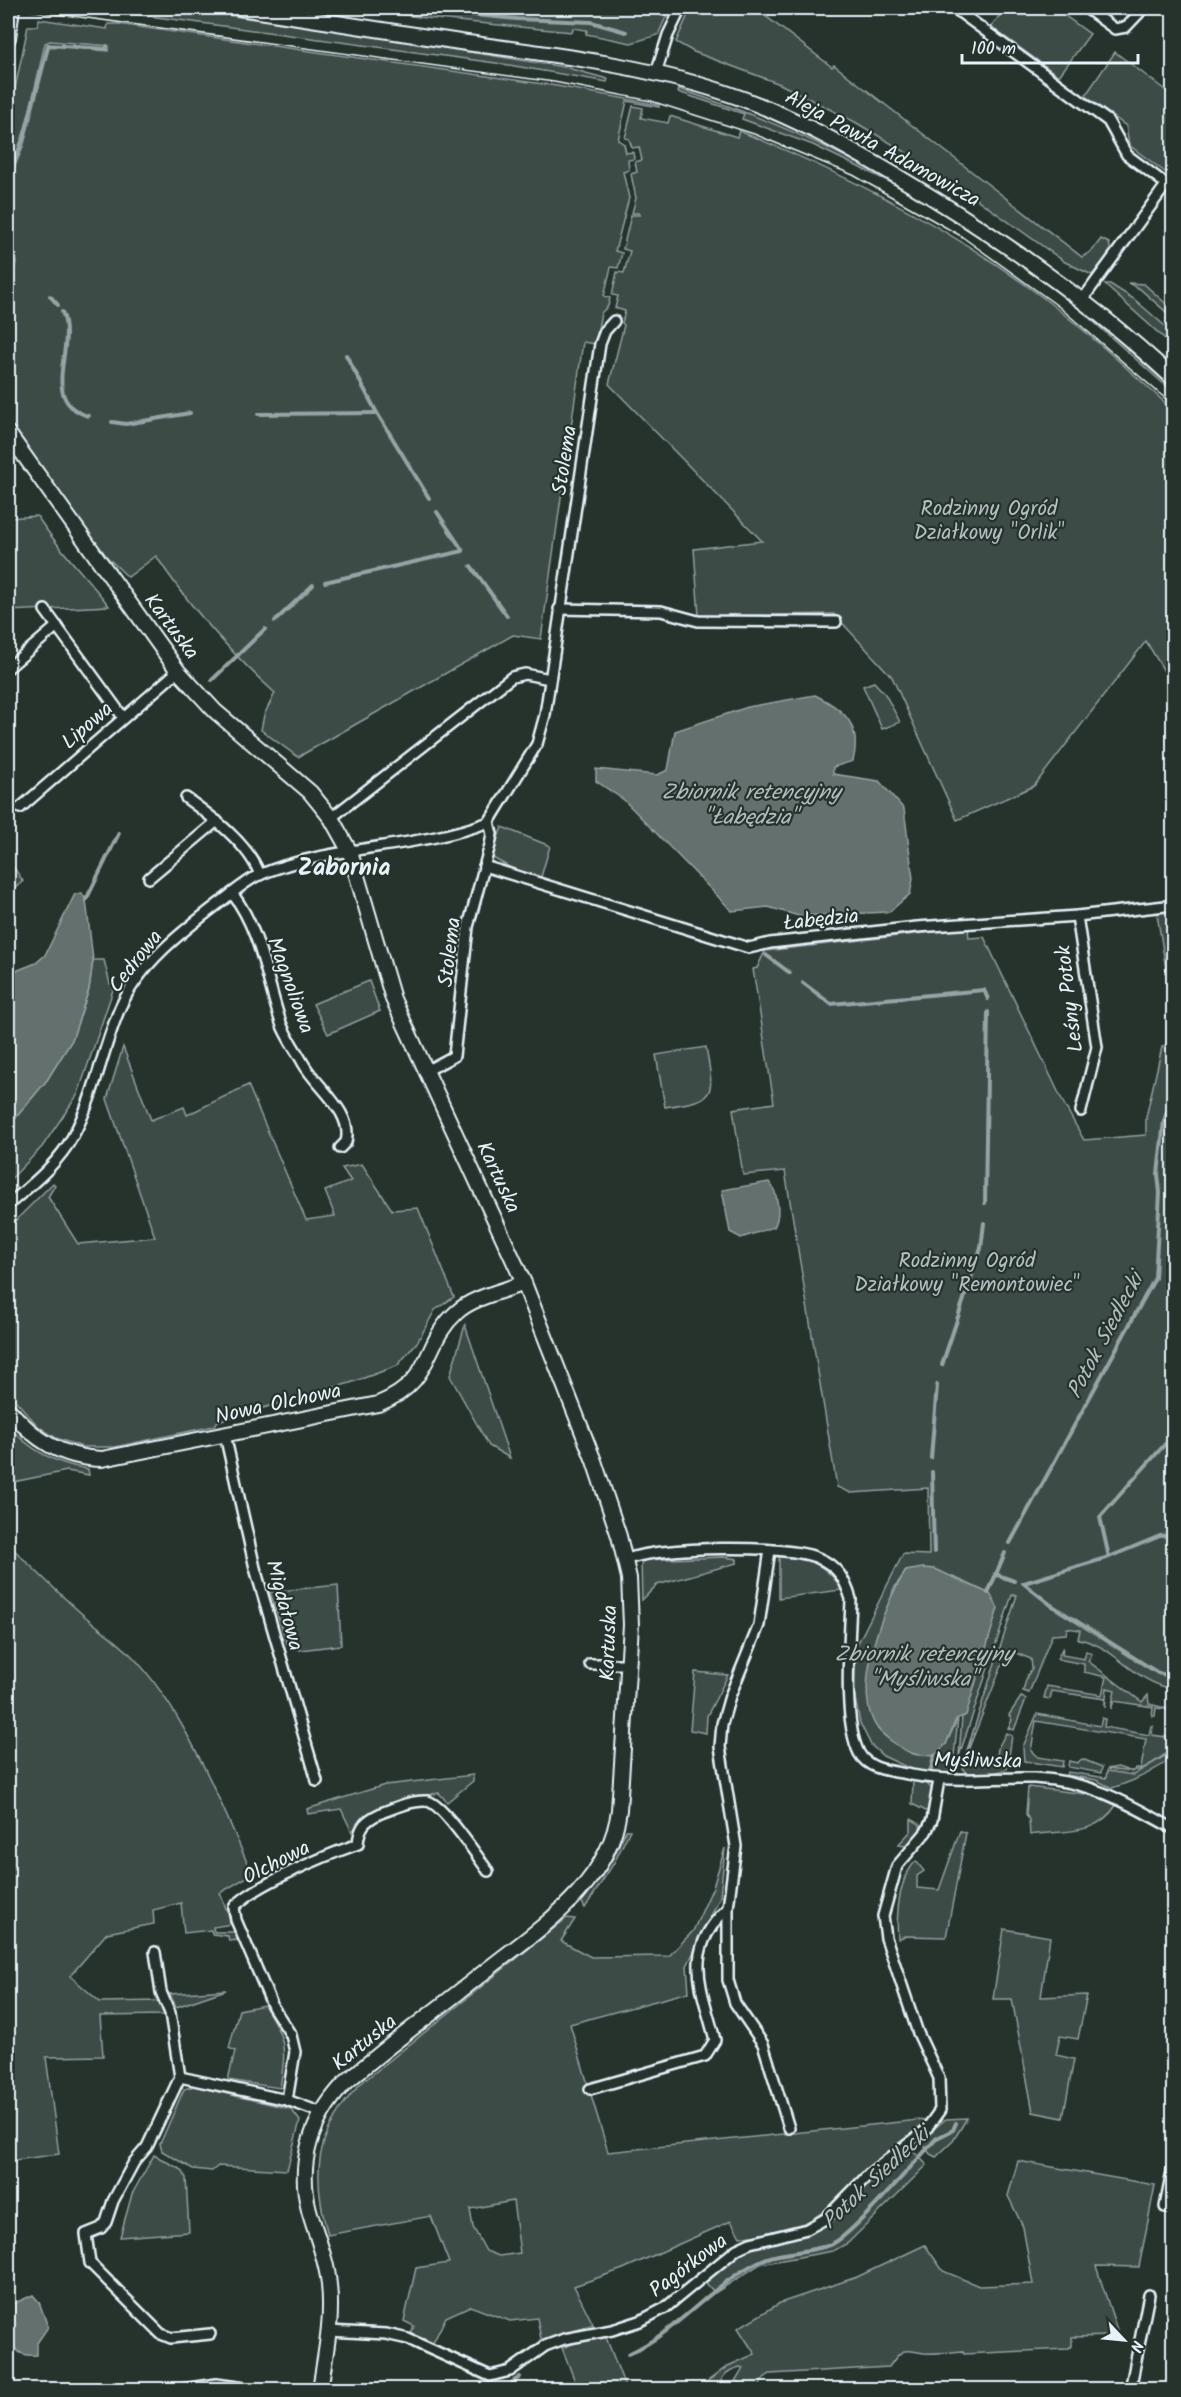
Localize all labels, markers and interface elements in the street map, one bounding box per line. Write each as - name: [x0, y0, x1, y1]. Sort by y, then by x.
- scale bar: [962, 27, 1138, 65]
- text: 100 m: [971, 35, 1016, 64]
- street label: Aleja Pawła Adamowicza: [778, 82, 986, 217]
- street label: Stolema: [544, 423, 587, 497]
- park label: Rodzinny Ogród Działkowy "Orlik": [914, 493, 1064, 550]
- street label: Kartuska: [135, 587, 207, 667]
- street label: Lipowa: [55, 694, 121, 758]
- water label: Zbiornik retencyjny "Łabędzia": [662, 776, 844, 836]
- district label: Zabornia: [298, 849, 390, 888]
- street label: Łabędzia: [782, 900, 860, 941]
- street label: Stolema: [430, 915, 471, 989]
- street label: Cedrowa: [101, 923, 172, 1001]
- street label: Magnoliowa: [257, 933, 322, 1038]
- street label: Leśny Potok: [1048, 943, 1093, 1054]
- street label: Kartuska: [467, 1136, 529, 1219]
- park label: Rodzinny Ogród Działkowy "Remontowiec": [854, 1245, 1080, 1302]
- water label: Potok Siedlecki: [1058, 1263, 1156, 1405]
- street label: Nowa Olchowa: [212, 1375, 344, 1434]
- street label: Migdałowa: [256, 1556, 312, 1655]
- street label: Kartuska: [592, 1604, 627, 1682]
- water label: Zbiornik retencyjny "Myśliwska": [835, 1638, 1017, 1698]
- street label: Myśliwska: [934, 1744, 1022, 1779]
- street label: Olchowa: [237, 1832, 316, 1894]
- street label: Kartuska: [325, 2006, 405, 2080]
- water label: Potok Siedlecki: [814, 2116, 943, 2239]
- street label: Pagórkowa: [643, 2226, 735, 2307]
- north arrow: [1094, 2310, 1154, 2370]
- text: N: [1123, 2336, 1150, 2356]

